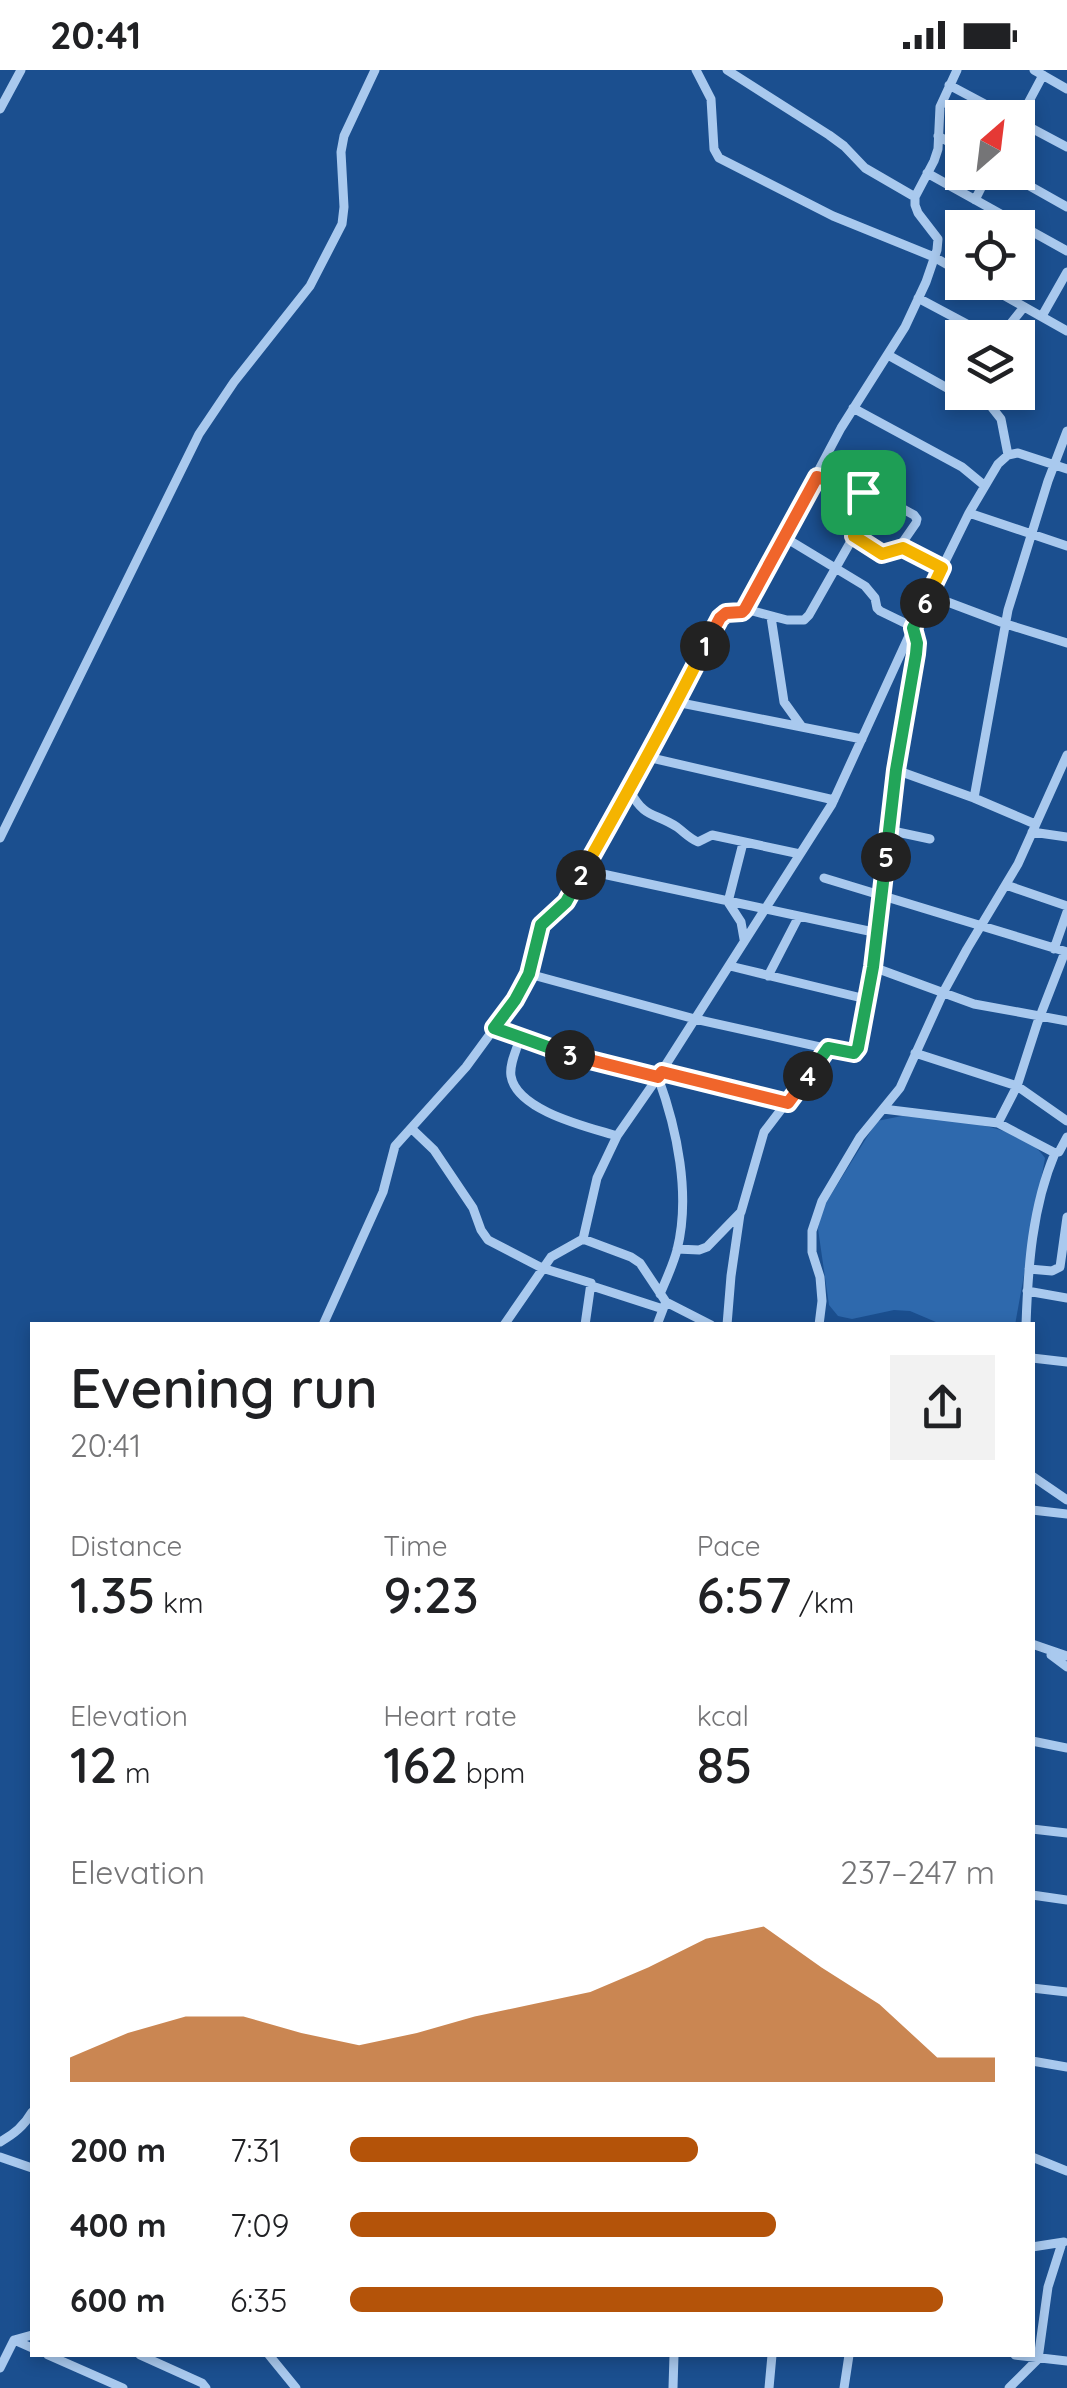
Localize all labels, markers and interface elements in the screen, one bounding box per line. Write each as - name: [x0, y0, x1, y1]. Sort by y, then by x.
- text: 20:41: [50, 11, 141, 59]
- north arrow: [945, 100, 1035, 190]
- map controls: [945, 100, 1035, 410]
- button: locate: [945, 210, 1035, 300]
- button: layers: [945, 320, 1035, 410]
- pin: [821, 450, 906, 535]
- icon: arrive: [836, 465, 891, 520]
- pin: 6: [900, 578, 950, 628]
- text: 6: [917, 585, 933, 620]
- pin: 1: [680, 621, 730, 671]
- text: 1: [700, 628, 710, 663]
- pin: 5: [861, 832, 911, 882]
- text: 5: [878, 839, 894, 874]
- pin: 2: [556, 850, 606, 900]
- text: 2: [573, 857, 589, 892]
- pin: 3: [545, 1030, 595, 1080]
- text: 3: [562, 1037, 578, 1072]
- pin: 4: [783, 1051, 833, 1101]
- text: 4: [800, 1058, 816, 1093]
- text: Evening run: [70, 1353, 378, 1422]
- button: share: [890, 1355, 995, 1460]
- text: 20:41: [70, 1425, 141, 1465]
- text: Distance: [70, 1528, 182, 1563]
- text: Time: [383, 1528, 448, 1563]
- text: Pace: [697, 1528, 761, 1563]
- text: 1.35: [70, 1563, 155, 1626]
- text: 9:23: [383, 1563, 479, 1626]
- text: 6:57: [697, 1563, 791, 1626]
- text: km: [155, 1585, 204, 1620]
- text: /km: [791, 1585, 854, 1620]
- text: Elevation: [70, 1698, 188, 1733]
- text: Heart rate: [383, 1698, 517, 1733]
- text: kcal: [697, 1698, 749, 1733]
- text: 12: [70, 1733, 117, 1796]
- text: 162: [383, 1733, 458, 1796]
- text: 85: [697, 1733, 752, 1796]
- text: m: [117, 1755, 151, 1790]
- text: bpm: [458, 1755, 525, 1790]
- text: Elevation: [70, 1852, 205, 1892]
- text: 237–247 m: [840, 1852, 995, 1892]
- text: 200 m: [70, 2130, 166, 2170]
- text: 7:31: [230, 2130, 281, 2170]
- text: 400 m: [70, 2205, 167, 2245]
- text: 7:09: [230, 2205, 289, 2245]
- text: 600 m: [70, 2280, 165, 2320]
- text: 6:35: [230, 2280, 287, 2320]

